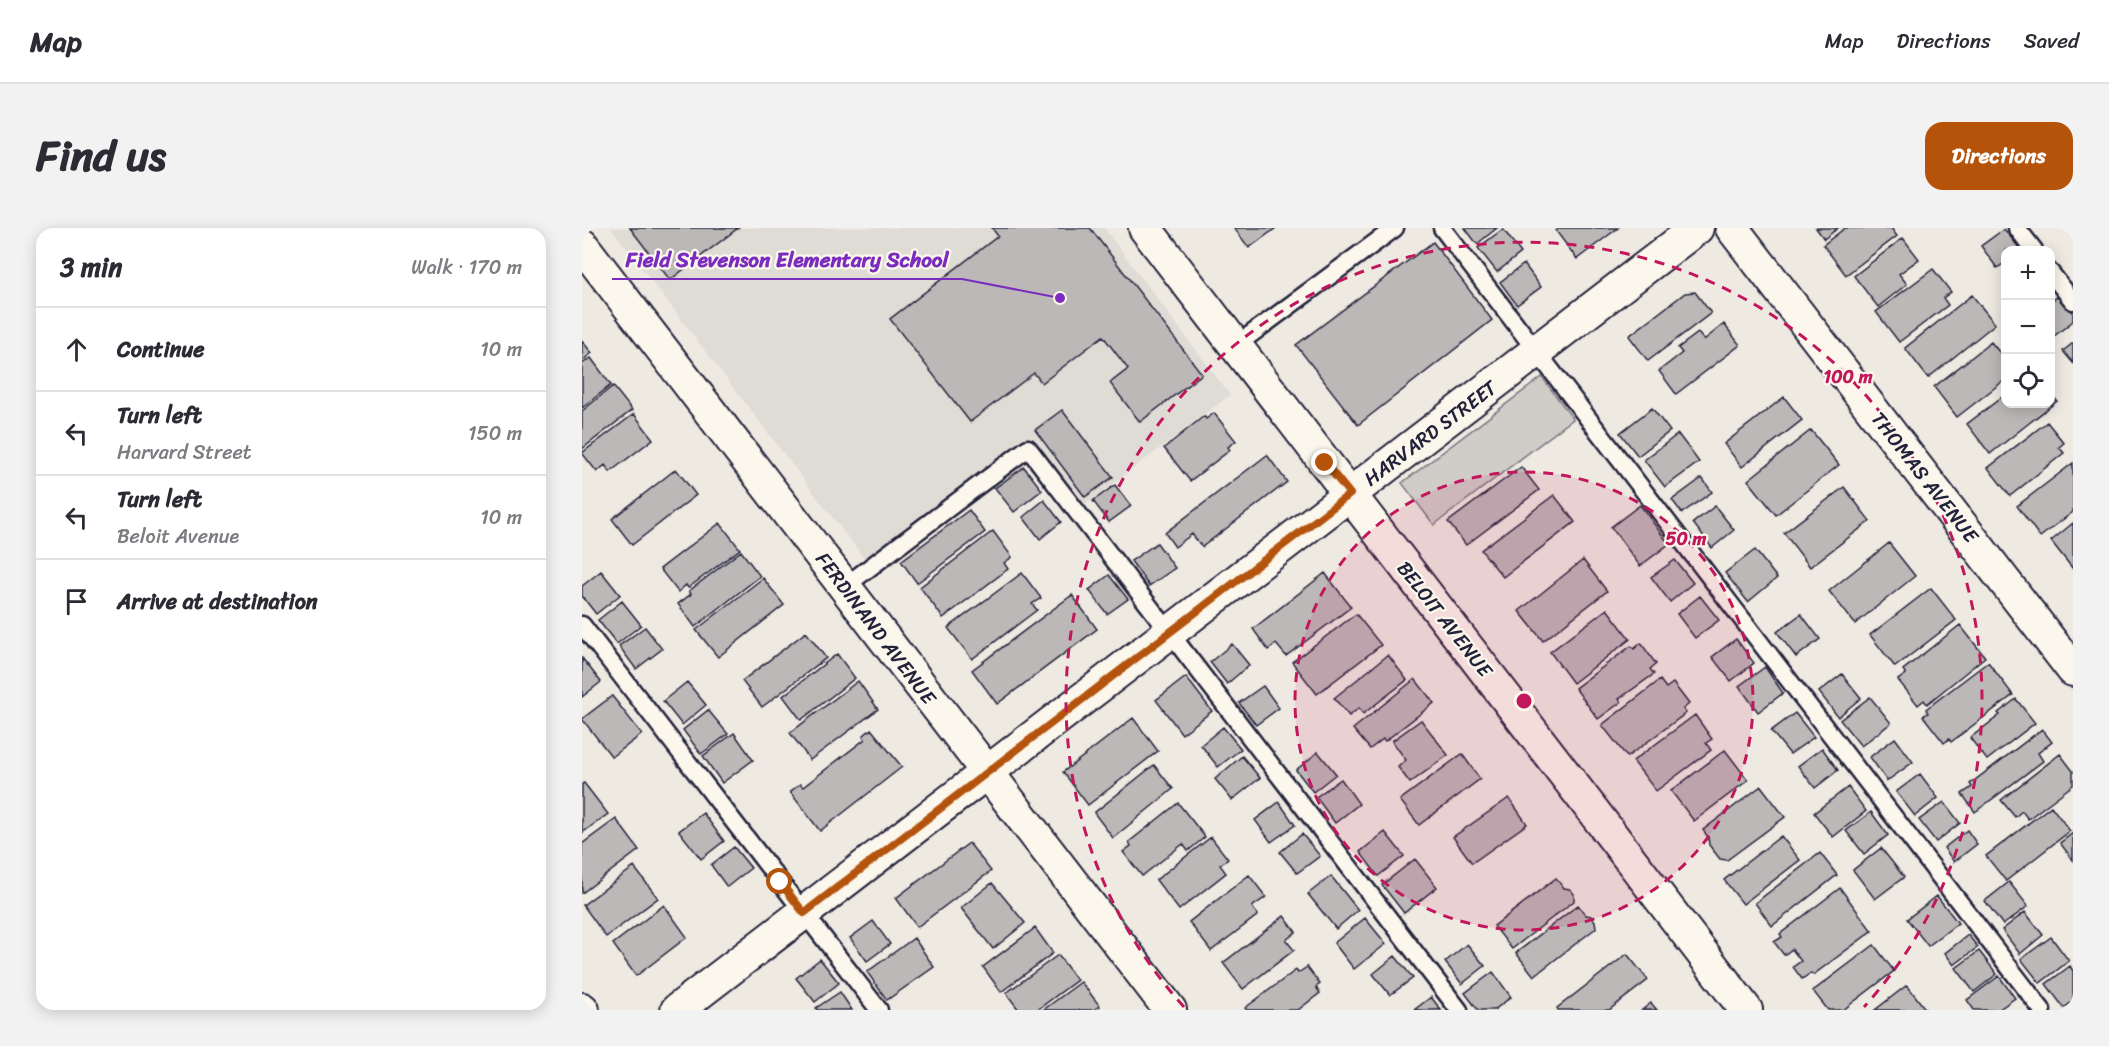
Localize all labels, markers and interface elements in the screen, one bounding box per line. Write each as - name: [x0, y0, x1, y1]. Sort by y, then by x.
- text: Map: [30, 17, 82, 66]
- text: Map: [1825, 22, 1863, 60]
- text: Directions: [1896, 22, 1991, 60]
- text: Saved: [2024, 22, 2079, 60]
- text: Find us: [36, 119, 166, 193]
- button: Directions: [1925, 122, 2073, 190]
- callout: Field Stevenson Elementary School: [612, 240, 962, 279]
- text: Field Stevenson Elementary School: [625, 241, 949, 279]
- text: 3 min: [60, 244, 122, 290]
- map controls: [2001, 246, 2055, 408]
- button: +: [2001, 246, 2055, 300]
- text: Walk · 170 m: [411, 250, 522, 285]
- button: −: [2001, 300, 2055, 354]
- text: Continue: [117, 330, 205, 369]
- text: 10 m: [480, 332, 522, 367]
- icon: ahead: [60, 333, 93, 366]
- button: locate: [2001, 354, 2055, 408]
- text: 100 m: [1824, 361, 1873, 393]
- street label: HARVARD STREET: [1356, 371, 1505, 495]
- text: Turn left: [117, 396, 202, 435]
- street label: THOMAS AVENUE: [1862, 404, 1989, 552]
- text: 150 m: [468, 416, 522, 451]
- icon: left: [60, 417, 93, 450]
- text: Harvard Street: [117, 435, 251, 470]
- route end: [1311, 449, 1337, 475]
- text: Turn left: [117, 480, 202, 519]
- text: 10 m: [480, 500, 522, 535]
- icon: left: [60, 501, 93, 534]
- text: Beloit Avenue: [117, 519, 239, 554]
- text: 50 m: [1666, 523, 1707, 555]
- street label: FERDINAND AVENUE: [806, 544, 946, 714]
- street label: BELOIT AVENUE: [1388, 553, 1503, 687]
- text: Arrive at destination: [117, 582, 318, 621]
- icon: arrive: [60, 585, 93, 618]
- centre of rings: [1514, 691, 1534, 711]
- route start: [766, 868, 792, 894]

